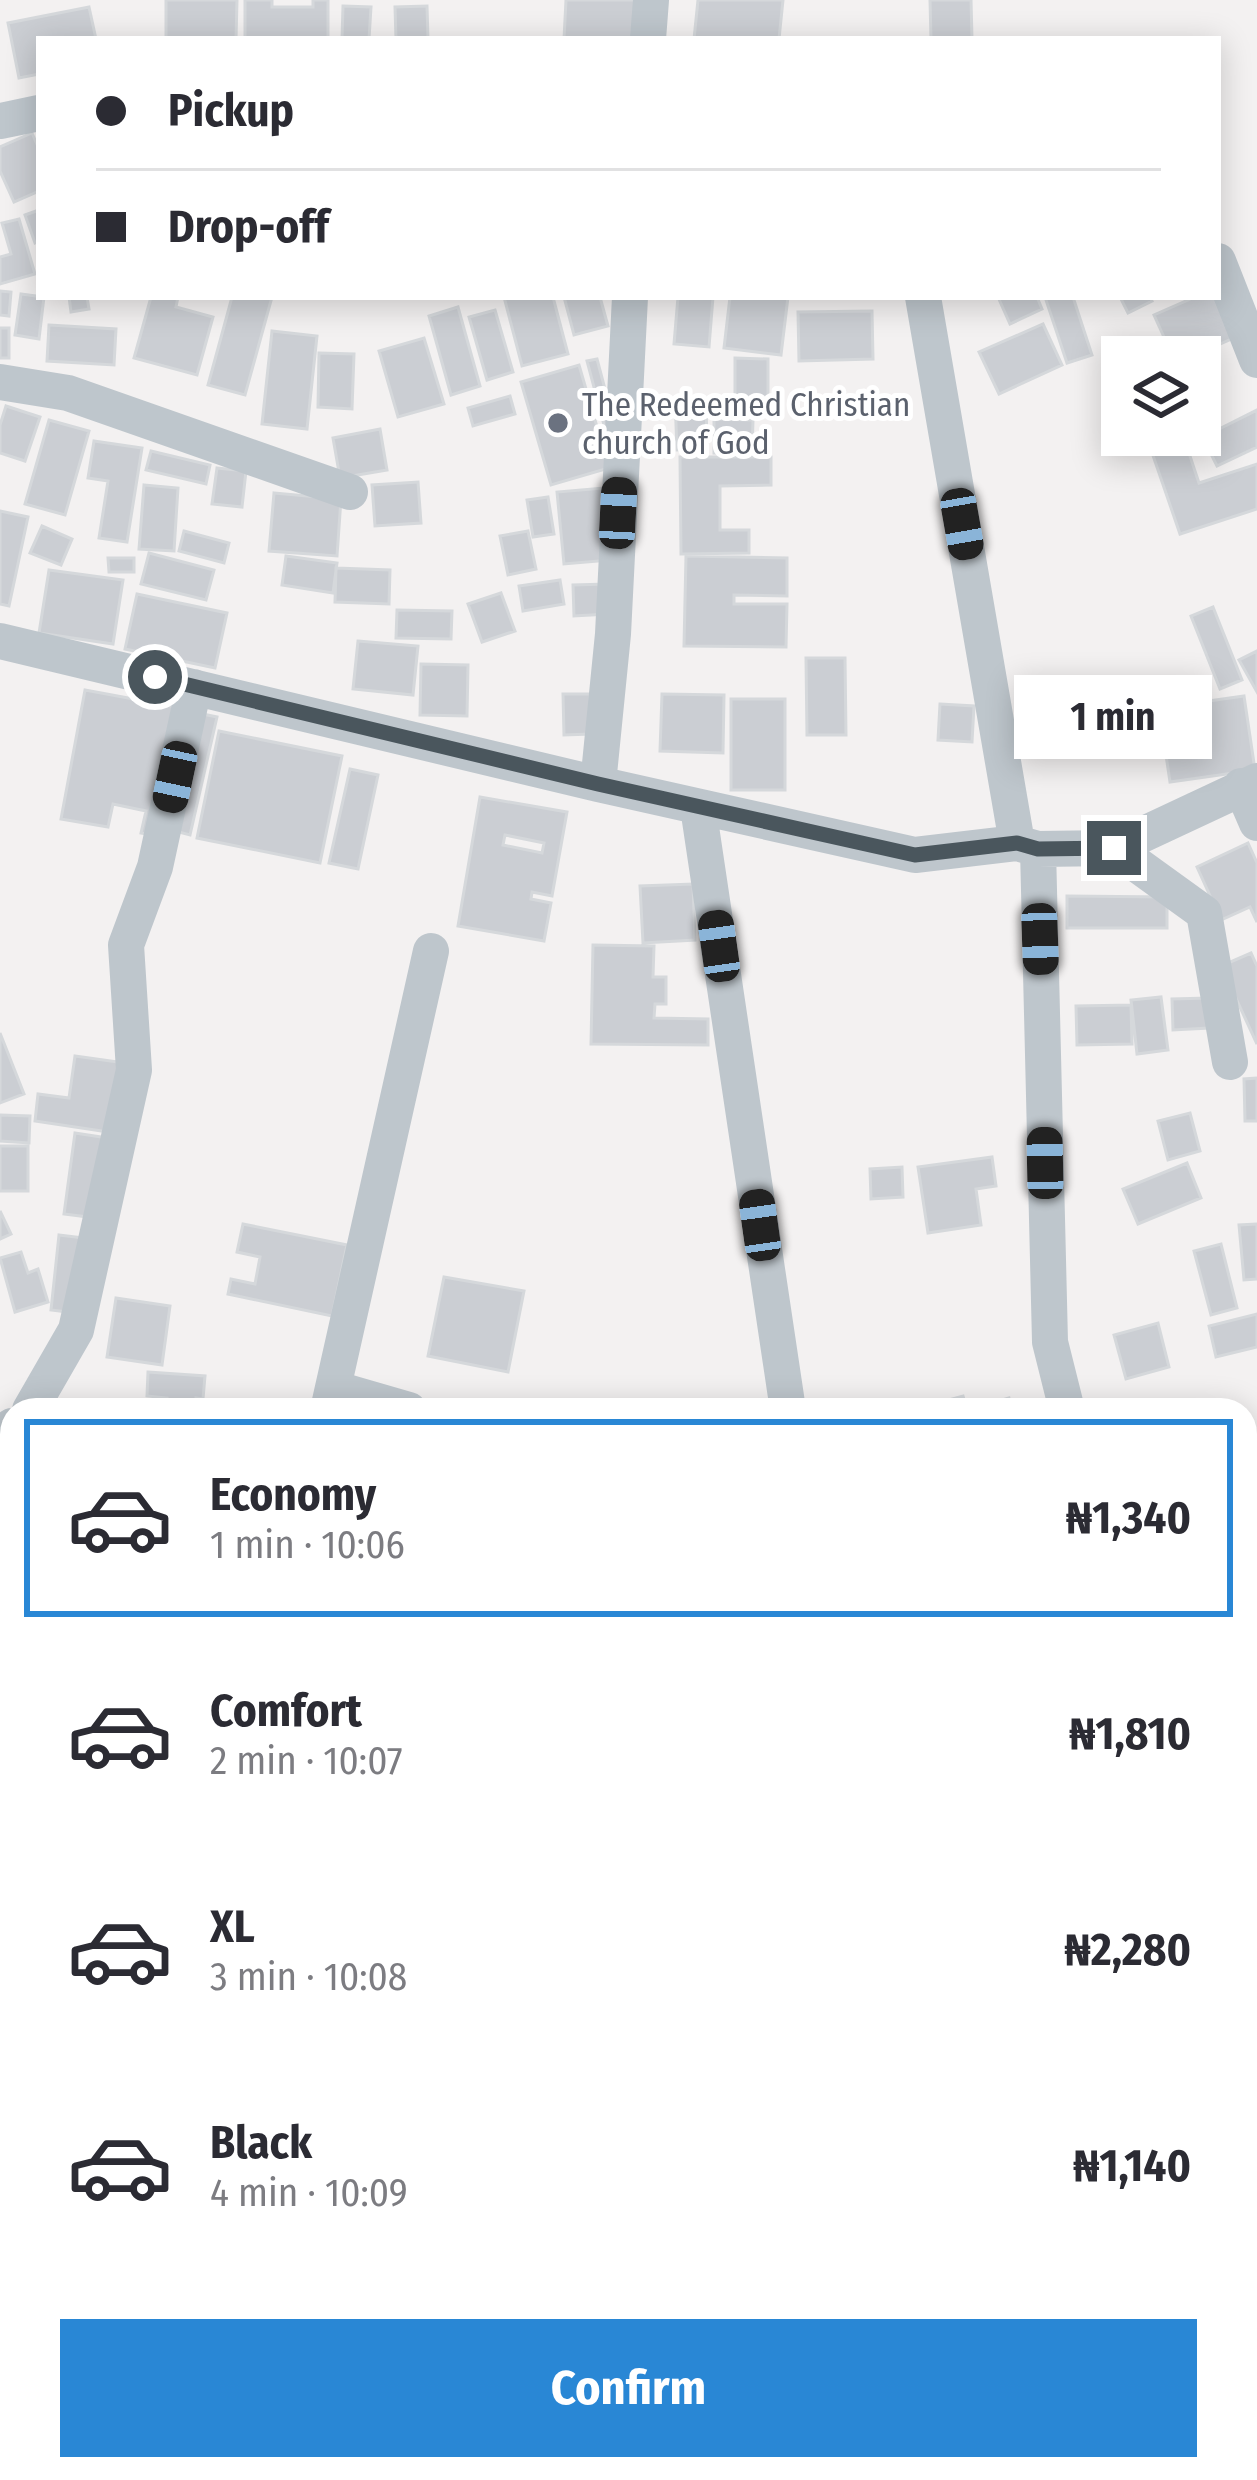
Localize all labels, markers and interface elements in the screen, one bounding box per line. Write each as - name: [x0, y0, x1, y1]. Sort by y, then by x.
- text: Pickup: [168, 84, 294, 138]
- text: Drop-off: [168, 200, 329, 254]
- map controls: [1101, 336, 1221, 456]
- button: layers: [1101, 336, 1221, 456]
- place label: The Redeemed Christian church of God: [582, 385, 910, 463]
- marker: The Redeemed Christian church of God: [545, 410, 571, 436]
- car: [598, 476, 638, 550]
- car: [938, 485, 986, 563]
- route start: [128, 650, 182, 704]
- callout: 1 min: [1015, 674, 1213, 758]
- text: 1 min: [1071, 694, 1155, 740]
- car: [150, 738, 200, 816]
- route end: [1087, 821, 1141, 875]
- car: [1021, 902, 1059, 976]
- car: [696, 908, 742, 984]
- car: [1026, 1127, 1064, 1199]
- car: [737, 1187, 783, 1263]
- icon: car: [66, 1464, 174, 1572]
- text: Economy: [210, 1468, 376, 1522]
- text: ₦1,340: [1066, 1491, 1191, 1545]
- text: 1 min · 10:06: [210, 1522, 405, 1568]
- icon: car: [66, 1680, 174, 1788]
- text: Comfort: [210, 1684, 362, 1738]
- text: ₦1,810: [1069, 1707, 1191, 1761]
- text: 2 min · 10:07: [210, 1738, 403, 1784]
- icon: car: [66, 1896, 174, 2004]
- text: XL: [210, 1900, 255, 1954]
- text: ₦2,280: [1064, 1923, 1191, 1977]
- text: 3 min · 10:08: [210, 1954, 407, 2000]
- icon: car: [66, 2112, 174, 2220]
- text: Black: [210, 2116, 312, 2170]
- text: ₦1,140: [1073, 2139, 1191, 2193]
- text: 4 min · 10:09: [210, 2170, 408, 2216]
- button: Confirm: [60, 2319, 1197, 2457]

